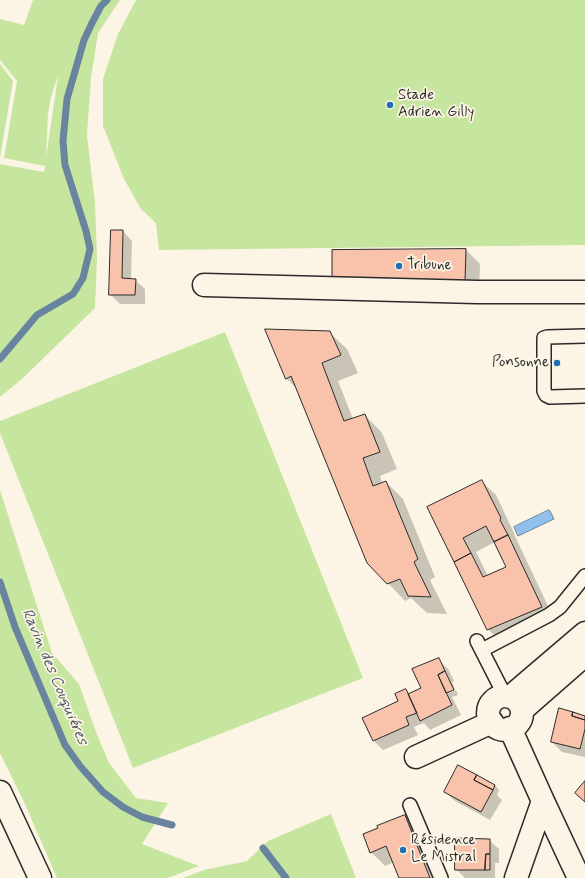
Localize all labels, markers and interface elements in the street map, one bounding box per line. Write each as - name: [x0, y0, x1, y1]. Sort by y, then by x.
- place label: Stade Adrien Gilly: [398, 87, 474, 122]
- marker: Stade Adrien Gilly: [385, 100, 395, 110]
- place label: Tribune: [407, 257, 452, 275]
- marker: Tribune: [394, 261, 404, 271]
- place label: Ponsonne: [492, 354, 549, 372]
- marker: Ponsonne: [552, 358, 562, 368]
- water label: Ravin des Couquiéres: [17, 606, 91, 748]
- place label: Résidence Le Mistral: [411, 832, 476, 867]
- marker: Résidence Le Mistral: [398, 845, 408, 855]

